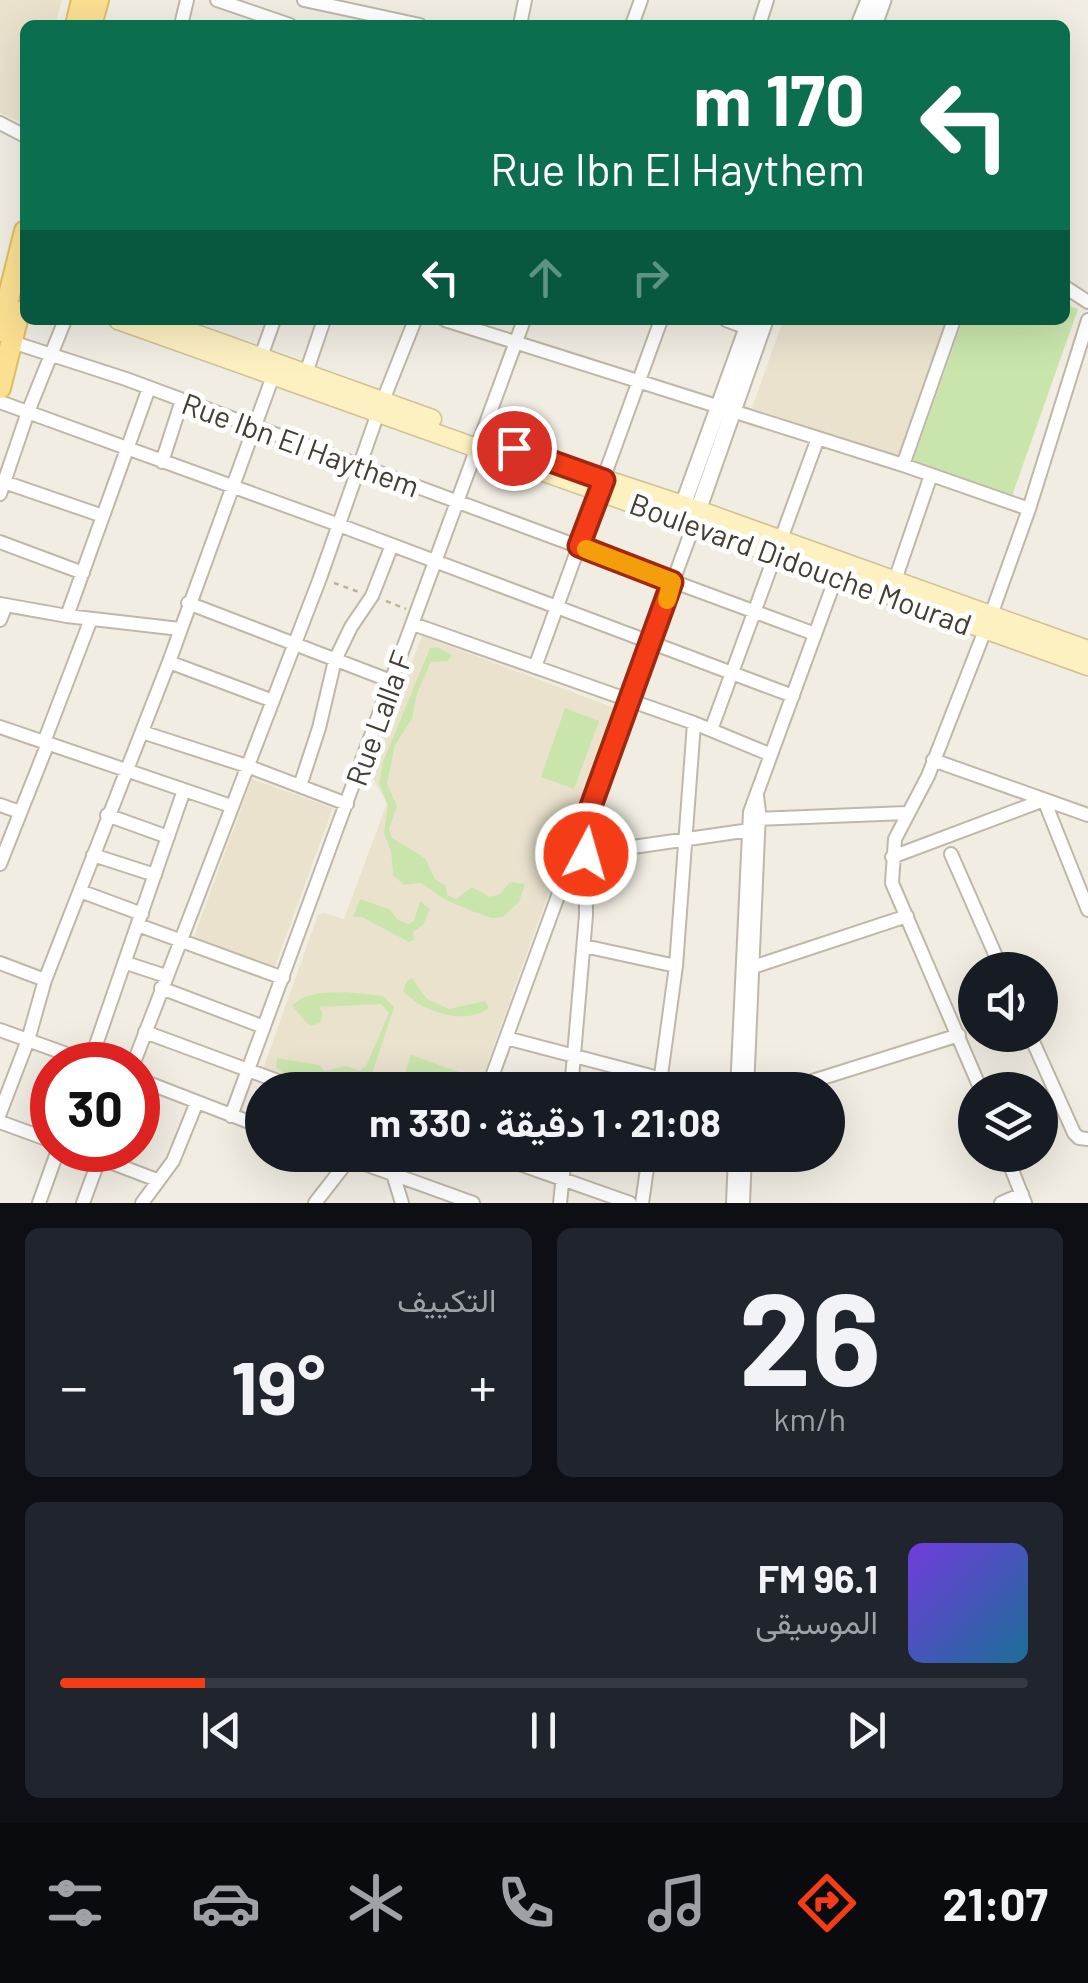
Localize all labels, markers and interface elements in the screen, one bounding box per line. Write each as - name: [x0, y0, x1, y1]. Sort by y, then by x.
- text: 170 m: [693, 56, 865, 140]
- icon: left: [900, 60, 1030, 190]
- text: Rue Ibn El Haythem: [490, 141, 865, 195]
- icon: left: [413, 250, 468, 305]
- icon: ahead: [518, 250, 573, 305]
- icon: right: [623, 250, 678, 305]
- street label: Rue Ibn El Haythem: [177, 384, 425, 504]
- pin: [472, 406, 557, 491]
- icon: arrive: [487, 421, 542, 476]
- street label: Boulevard Didouche Mourad: [625, 484, 977, 642]
- street label: Rue Lalla F: [337, 646, 419, 790]
- position arrow: [534, 802, 638, 906]
- map controls: [958, 952, 1058, 1172]
- button: sound: [958, 952, 1058, 1052]
- speed limit sign: 30: [30, 1042, 160, 1172]
- button: layers: [958, 1072, 1058, 1172]
- text: 21:08 · 1 دقيقة · 330 m: [369, 1099, 721, 1145]
- text: 26: [738, 1256, 881, 1412]
- text: التكييف: [397, 1280, 497, 1318]
- text: 19°: [231, 1340, 326, 1430]
- text: −: [60, 1352, 88, 1418]
- text: +: [469, 1352, 496, 1418]
- text: km/h: [774, 1399, 846, 1437]
- text: 96.1 FM: [758, 1555, 878, 1601]
- text: الموسيقى: [755, 1602, 878, 1640]
- icon: previous: [194, 1703, 249, 1758]
- icon: pause: [516, 1703, 571, 1758]
- icon: next: [839, 1703, 894, 1758]
- icon: filters: [40, 1868, 110, 1938]
- icon: car: [191, 1868, 261, 1938]
- icon: climate: [341, 1868, 411, 1938]
- icon: phone: [491, 1868, 561, 1938]
- icon: music: [642, 1868, 712, 1938]
- icon: directions: [792, 1868, 862, 1938]
- text: 21:07: [943, 1876, 1048, 1930]

